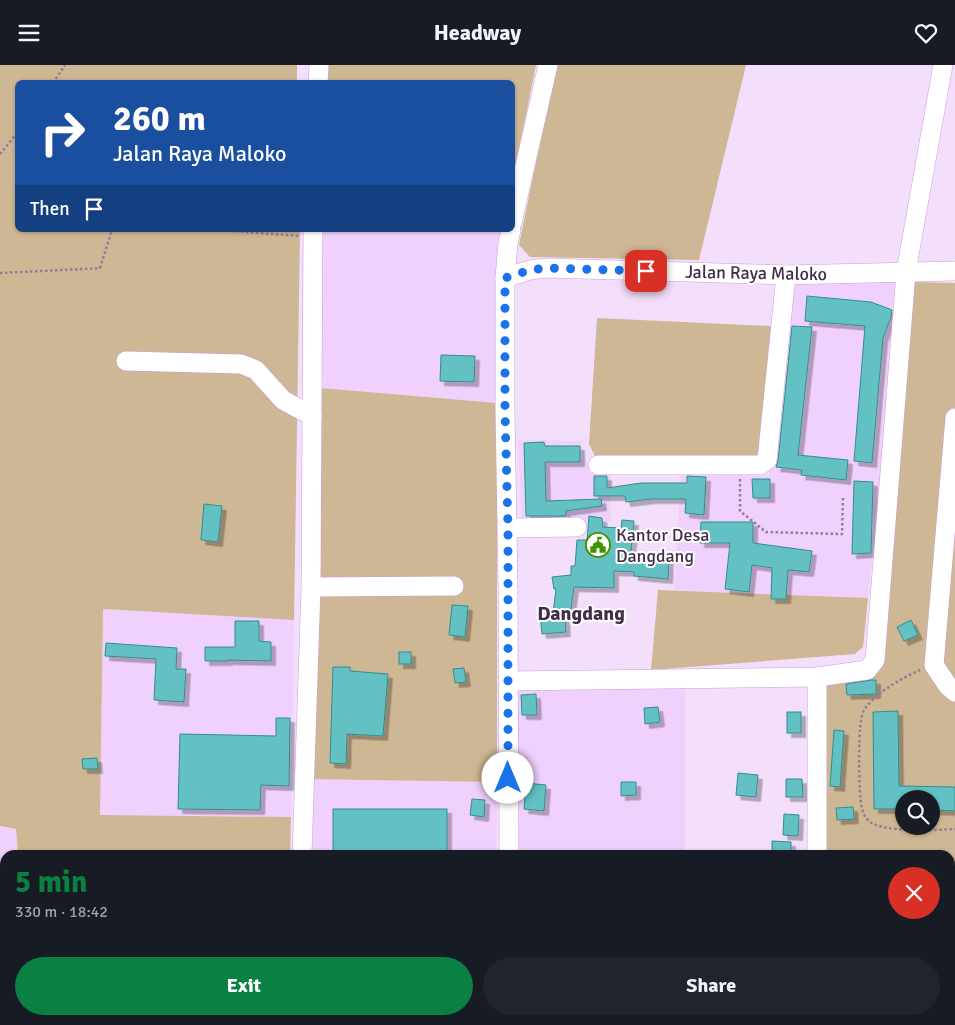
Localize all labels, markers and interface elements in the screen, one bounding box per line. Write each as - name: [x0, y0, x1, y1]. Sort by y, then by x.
- icon: menu: [15, 19, 43, 47]
- text: Headway: [434, 19, 521, 46]
- icon: heart: [912, 19, 940, 47]
- text: 260 m: [113, 97, 206, 140]
- icon: right: [30, 100, 95, 165]
- text: Jalan Raya Maloko: [113, 140, 287, 167]
- icon: arrive: [80, 195, 108, 223]
- text: Then: [30, 197, 70, 221]
- pin: [625, 250, 667, 292]
- icon: arrive: [632, 257, 660, 285]
- street label: Jalan Raya Maloko: [685, 261, 827, 285]
- place label: Kantor Desa Dangdang: [616, 524, 709, 567]
- public building icon: Kantor Desa Dangdang: [585, 532, 611, 558]
- district label: Dangdang: [537, 601, 625, 626]
- position arrow: [481, 751, 533, 803]
- map controls: [895, 790, 940, 835]
- button: search: [895, 790, 940, 835]
- text: 5 min: [15, 864, 87, 901]
- button: close: [888, 867, 940, 919]
- text: 330 m · 18:42: [15, 902, 108, 922]
- button: Exit: [15, 957, 473, 1015]
- button: Share: [483, 957, 940, 1015]

